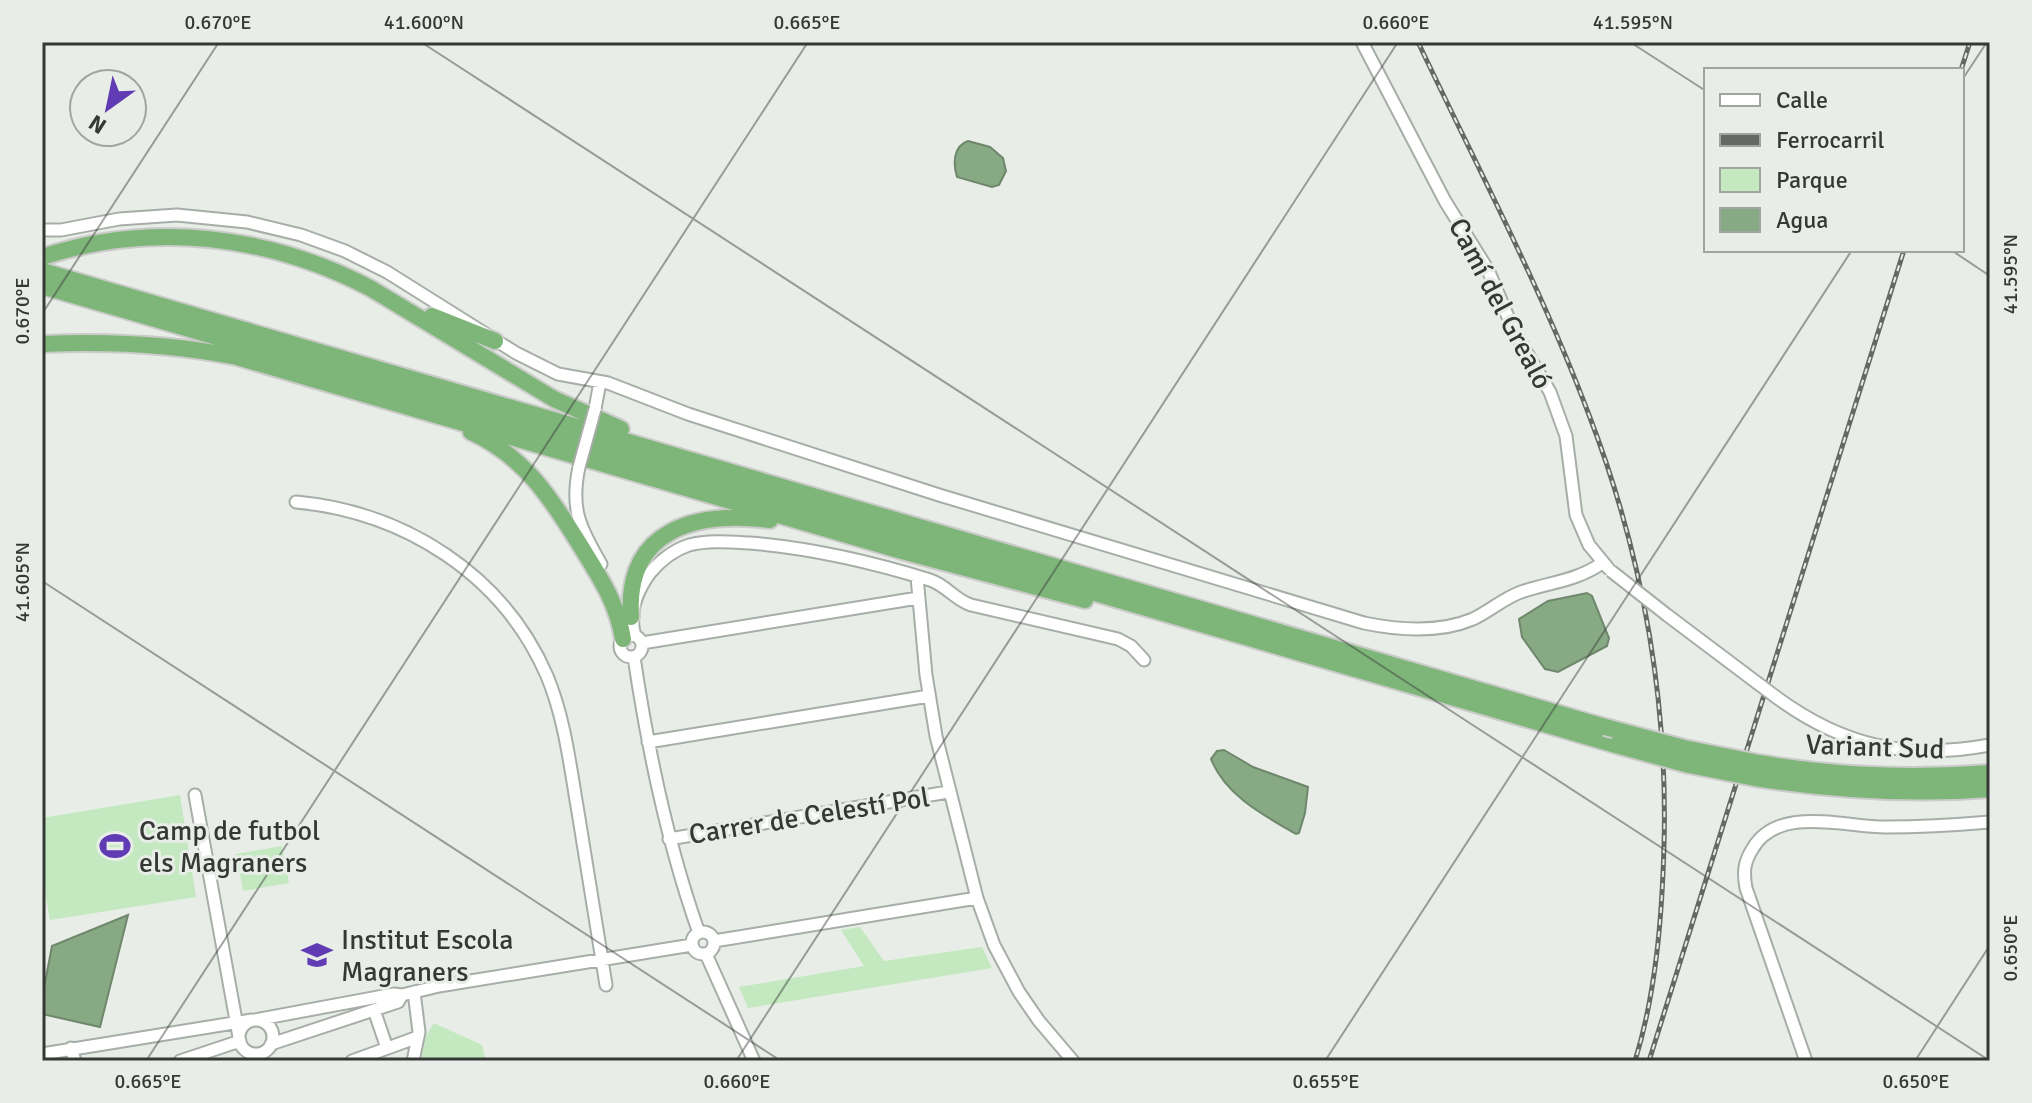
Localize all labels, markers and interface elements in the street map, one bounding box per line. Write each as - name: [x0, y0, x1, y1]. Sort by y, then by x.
- text: 0.670°E: [184, 10, 252, 35]
- text: 41.600°N: [384, 10, 464, 35]
- text: 0.665°E: [773, 10, 841, 35]
- text: 0.660°E: [1362, 10, 1430, 35]
- text: 41.595°N: [1593, 10, 1673, 35]
- north arrow: [68, 68, 148, 148]
- legend: [1704, 68, 1964, 252]
- text: Calle: [1776, 85, 1828, 115]
- text: N: [84, 109, 111, 140]
- text: Ferrocarril: [1776, 125, 1885, 155]
- text: Parque: [1776, 165, 1848, 195]
- text: Agua: [1776, 205, 1828, 235]
- street label: Camí del Grealó: [1441, 212, 1559, 395]
- text: 41.595°N: [1998, 234, 2023, 314]
- text: 0.670°E: [10, 277, 35, 345]
- text: 41.605°N: [10, 542, 35, 622]
- street label: Variant Sud: [1805, 728, 1945, 766]
- street label: Carrer de Celestí Pol: [686, 780, 932, 852]
- place label: Camp de futbol els Magraners: [139, 814, 320, 880]
- sports icon: Camp de futbol els Magraners: [98, 829, 132, 863]
- text: 0.650°E: [1998, 914, 2023, 982]
- place label: Institut Escola Magraners: [341, 923, 513, 989]
- school or university icon: Institut Escola Magraners: [300, 938, 334, 972]
- text: 0.665°E: [114, 1069, 182, 1094]
- text: 0.660°E: [703, 1069, 771, 1094]
- text: 0.655°E: [1292, 1069, 1360, 1094]
- text: 0.650°E: [1882, 1069, 1950, 1094]

